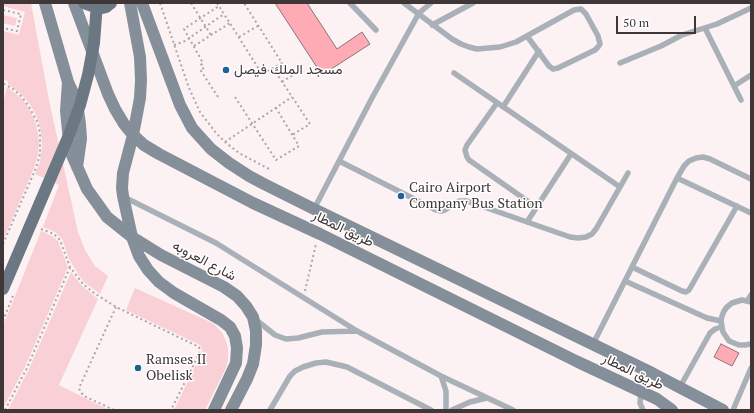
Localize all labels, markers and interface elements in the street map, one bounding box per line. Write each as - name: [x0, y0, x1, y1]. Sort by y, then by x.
- scale bar: [618, 8, 698, 34]
- text: 50 m: [623, 15, 649, 30]
- place label: مسجد الملك فيصل: [234, 62, 342, 78]
- marker: مسجد الملك فيصل: [221, 65, 231, 75]
- place label: Cairo Airport Company Bus Station: [409, 180, 543, 212]
- marker: Cairo Airport Company Bus Station: [396, 191, 406, 201]
- street label: طريق المطار: [310, 207, 376, 251]
- street label: شارع العروبه: [169, 237, 239, 285]
- street label: طريق المطار: [600, 350, 666, 394]
- place label: Ramses II Obelisk: [146, 352, 206, 384]
- marker: Ramses II Obelisk: [133, 363, 143, 373]

